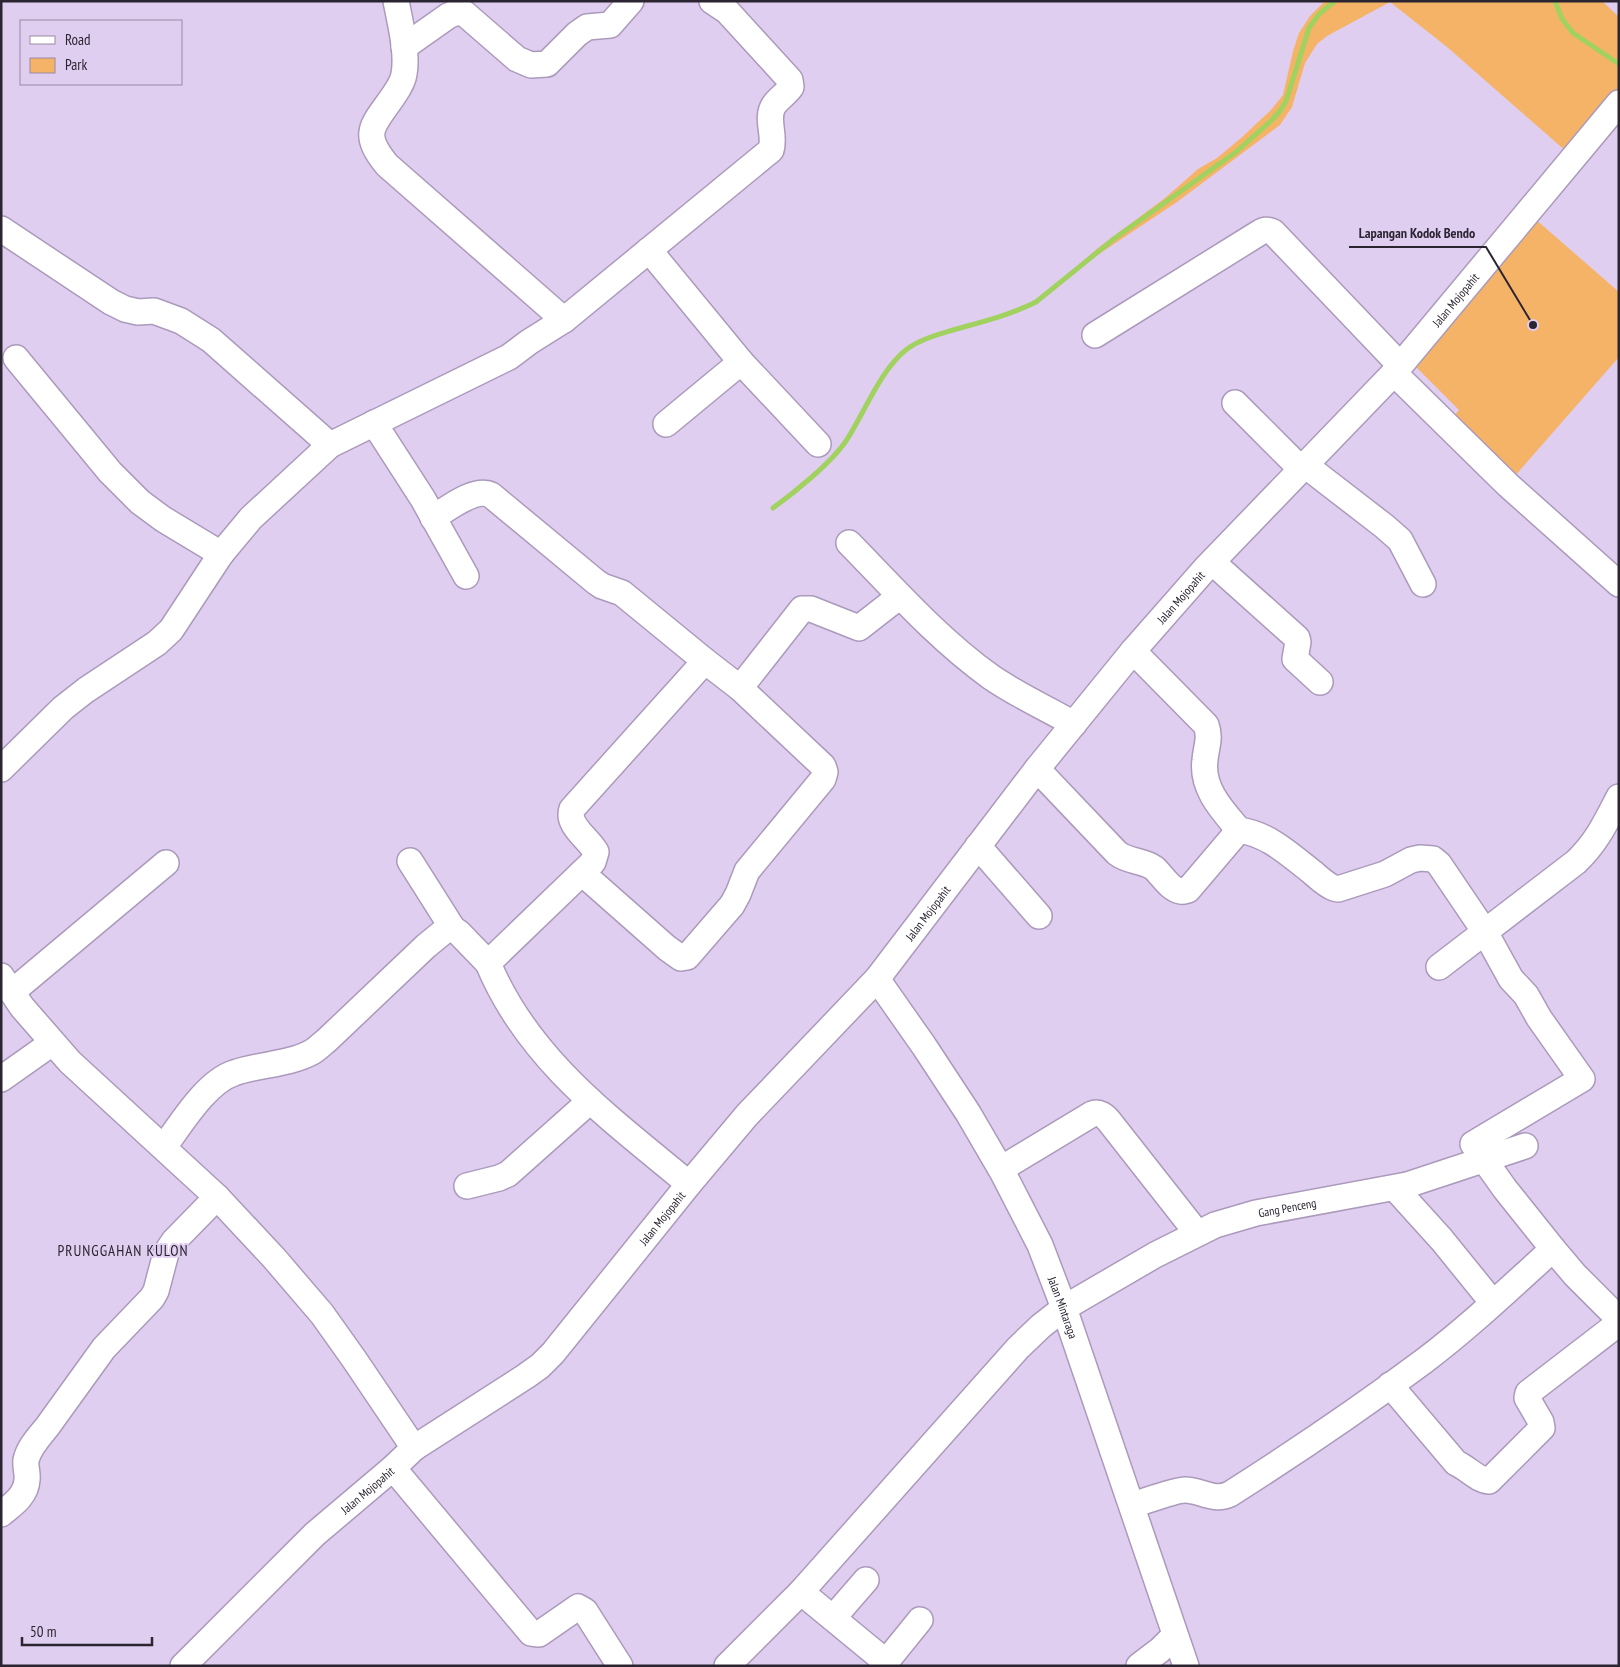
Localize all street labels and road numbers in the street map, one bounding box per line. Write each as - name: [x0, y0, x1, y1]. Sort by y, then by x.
- street label: Jalan Mojopahit: [1428, 269, 1482, 330]
- street label: Jalan Mojopahit: [1153, 567, 1208, 627]
- street label: Jalan Mojopahit: [901, 882, 954, 944]
- street label: Jalan Mojopahit: [635, 1187, 688, 1249]
- street label: Gang Penceng: [1257, 1195, 1317, 1220]
- street label: Jalan Mintaraga: [1045, 1273, 1081, 1341]
- street label: Jalan Mojopahit: [337, 1463, 397, 1517]

